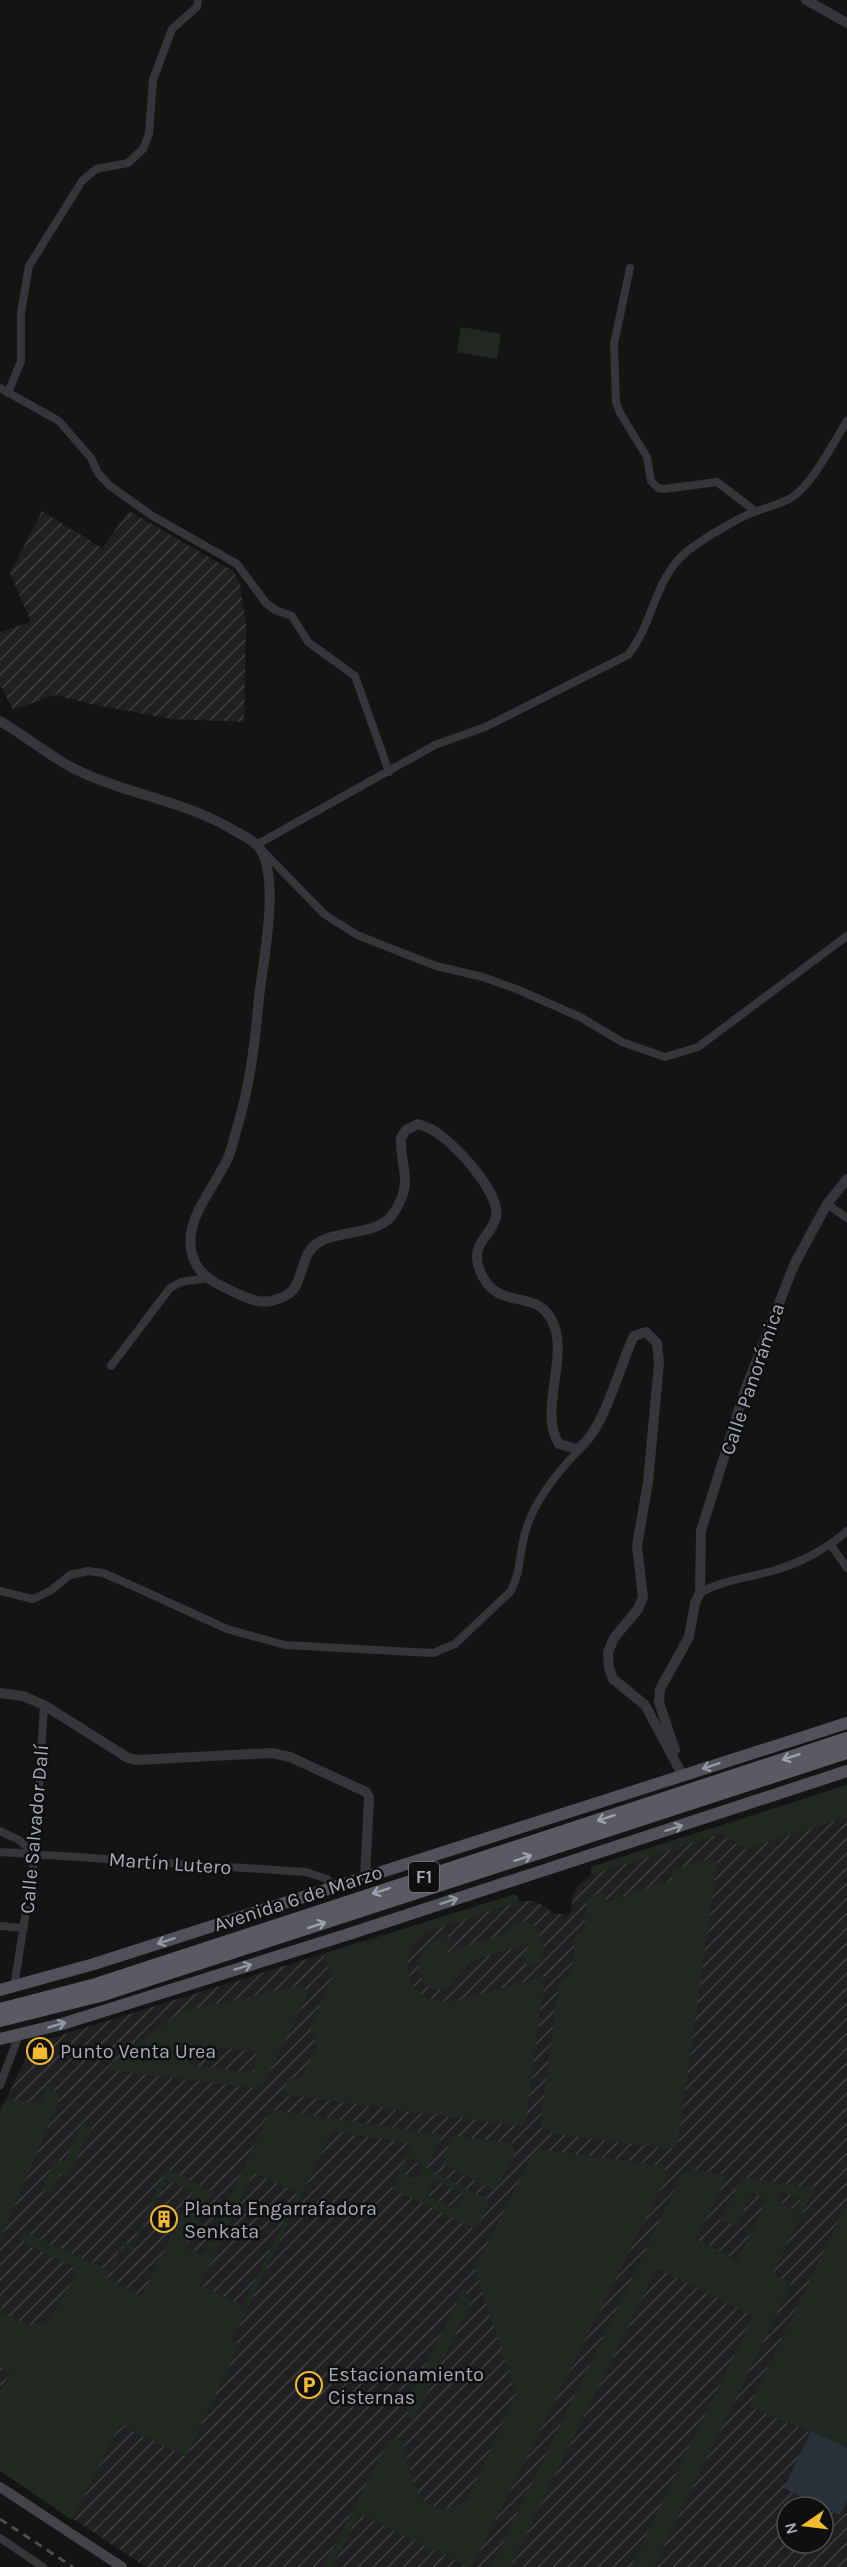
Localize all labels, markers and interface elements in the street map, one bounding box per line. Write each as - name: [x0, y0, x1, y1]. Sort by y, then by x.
- street label: Calle Panorámica: [716, 1300, 789, 1458]
- street label: Calle Salvador Dalí: [16, 1743, 53, 1915]
- one-way arrow: [782, 1752, 801, 1763]
- one-way arrow: [702, 1762, 721, 1773]
- one-way arrow: [597, 1813, 616, 1824]
- one-way arrow: [664, 1821, 683, 1832]
- street label: Martín Lutero: [108, 1848, 232, 1879]
- one-way arrow: [513, 1852, 532, 1863]
- street label: Avenida 6 de Marzo: [211, 1860, 385, 1937]
- road number: F1: [409, 1862, 439, 1892]
- one-way arrow: [372, 1887, 391, 1898]
- one-way arrow: [439, 1895, 458, 1906]
- one-way arrow: [307, 1919, 326, 1930]
- one-way arrow: [157, 1936, 176, 1947]
- one-way arrow: [233, 1961, 252, 1972]
- one-way arrow: [47, 2019, 66, 2030]
- shop icon: Punto Venta Urea: [25, 2036, 55, 2066]
- place label: Punto Venta Urea: [60, 2040, 216, 2063]
- place label: Planta Engarrafadora Senkata: [184, 2197, 377, 2243]
- building icon: Planta Engarrafadora Senkata: [149, 2204, 179, 2234]
- place label: Estacionamiento Cisternas: [328, 2363, 484, 2409]
- parking icon: Estacionamiento Cisternas: [294, 2370, 324, 2400]
- north arrow: [775, 2495, 835, 2555]
- text: N: [780, 2521, 802, 2536]

